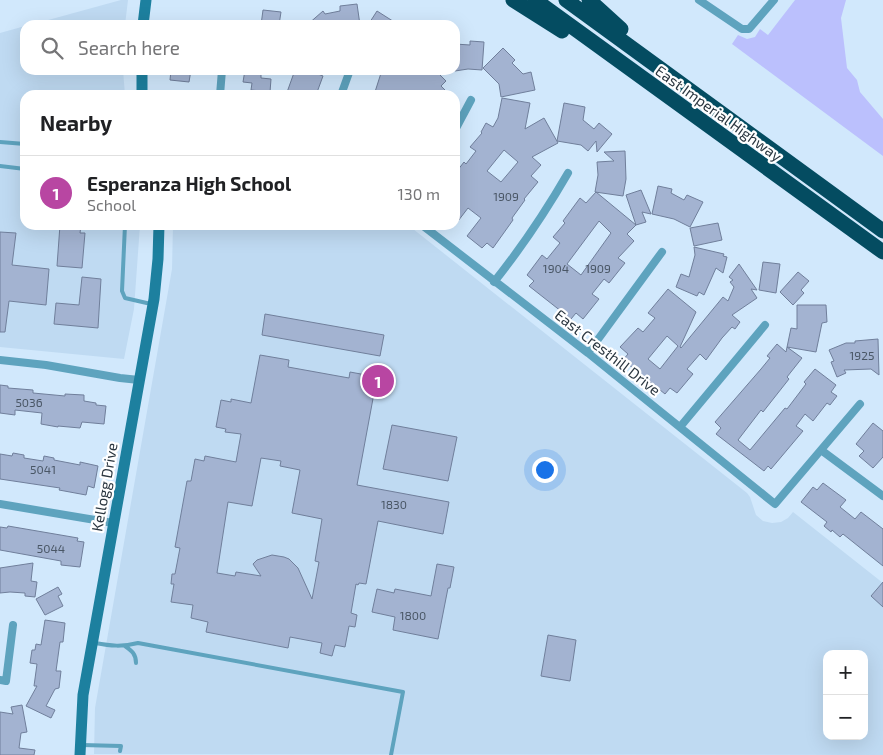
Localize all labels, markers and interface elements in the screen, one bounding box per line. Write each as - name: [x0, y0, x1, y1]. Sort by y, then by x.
- search box: [20, 20, 460, 75]
- icon: search: [38, 34, 66, 62]
- text: Search here: [78, 36, 180, 59]
- street label: East Imperial Highway: [652, 61, 786, 165]
- text: Nearby: [40, 110, 112, 135]
- text: Esperanza High School: [87, 172, 291, 195]
- text: 1: [53, 184, 59, 203]
- text: 130 m: [398, 184, 440, 203]
- house number: 1909: [493, 189, 519, 203]
- text: School: [87, 195, 136, 214]
- house number: 1904: [543, 261, 569, 275]
- house number: 1909: [585, 261, 611, 275]
- street label: East Cresthill Drive: [552, 305, 664, 399]
- house number: 1925: [850, 348, 874, 362]
- pin: 1: [362, 362, 394, 400]
- house number: 5036: [15, 395, 43, 409]
- street label: Kellogg Drive: [87, 441, 121, 533]
- your location: [532, 457, 558, 483]
- house number: 5041: [30, 462, 56, 476]
- house number: 1830: [381, 497, 407, 511]
- house number: 5044: [37, 541, 65, 555]
- house number: 1800: [400, 608, 426, 622]
- map controls: [823, 650, 868, 740]
- button: +: [823, 650, 868, 695]
- button: −: [823, 695, 868, 740]

